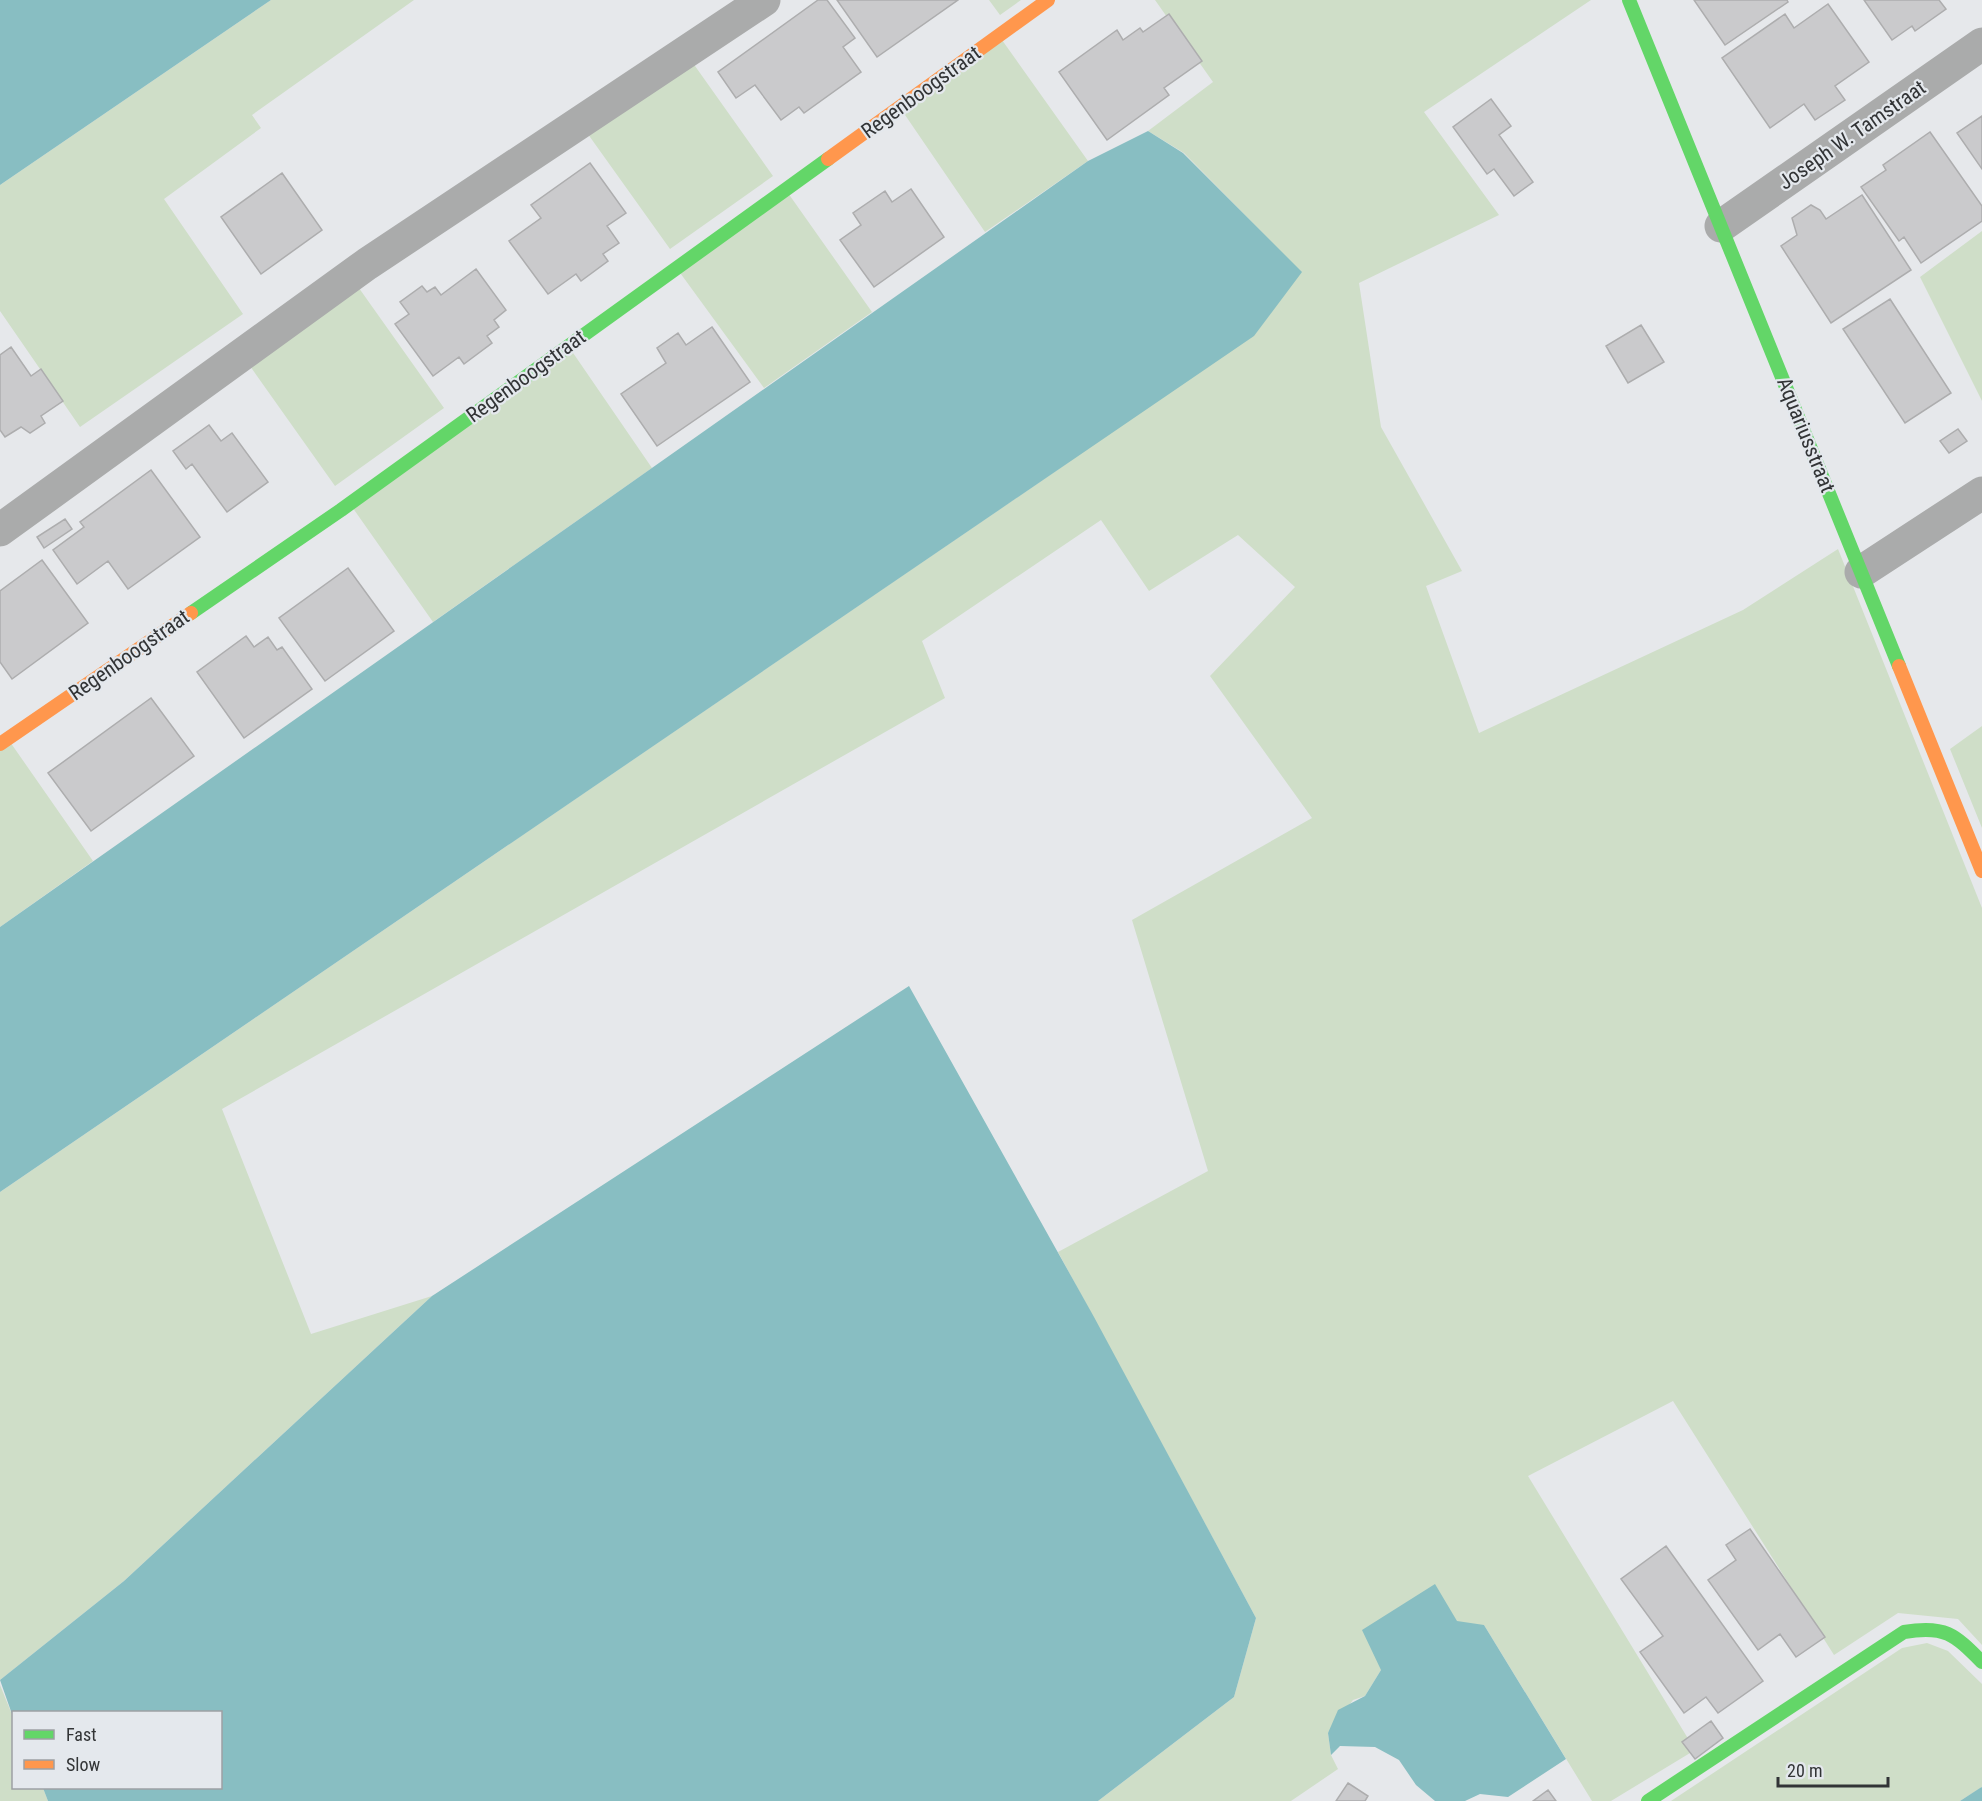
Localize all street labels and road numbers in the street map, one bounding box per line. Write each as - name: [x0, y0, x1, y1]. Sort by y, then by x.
- street label: Regenboogstraat: [857, 41, 985, 143]
- street label: Joseph W. Tamstraat: [1774, 75, 1930, 195]
- street label: Regenboogstraat: [462, 325, 590, 427]
- street label: Aquariusstraat: [1772, 374, 1840, 496]
- street label: Regenboogstraat: [64, 605, 194, 705]

